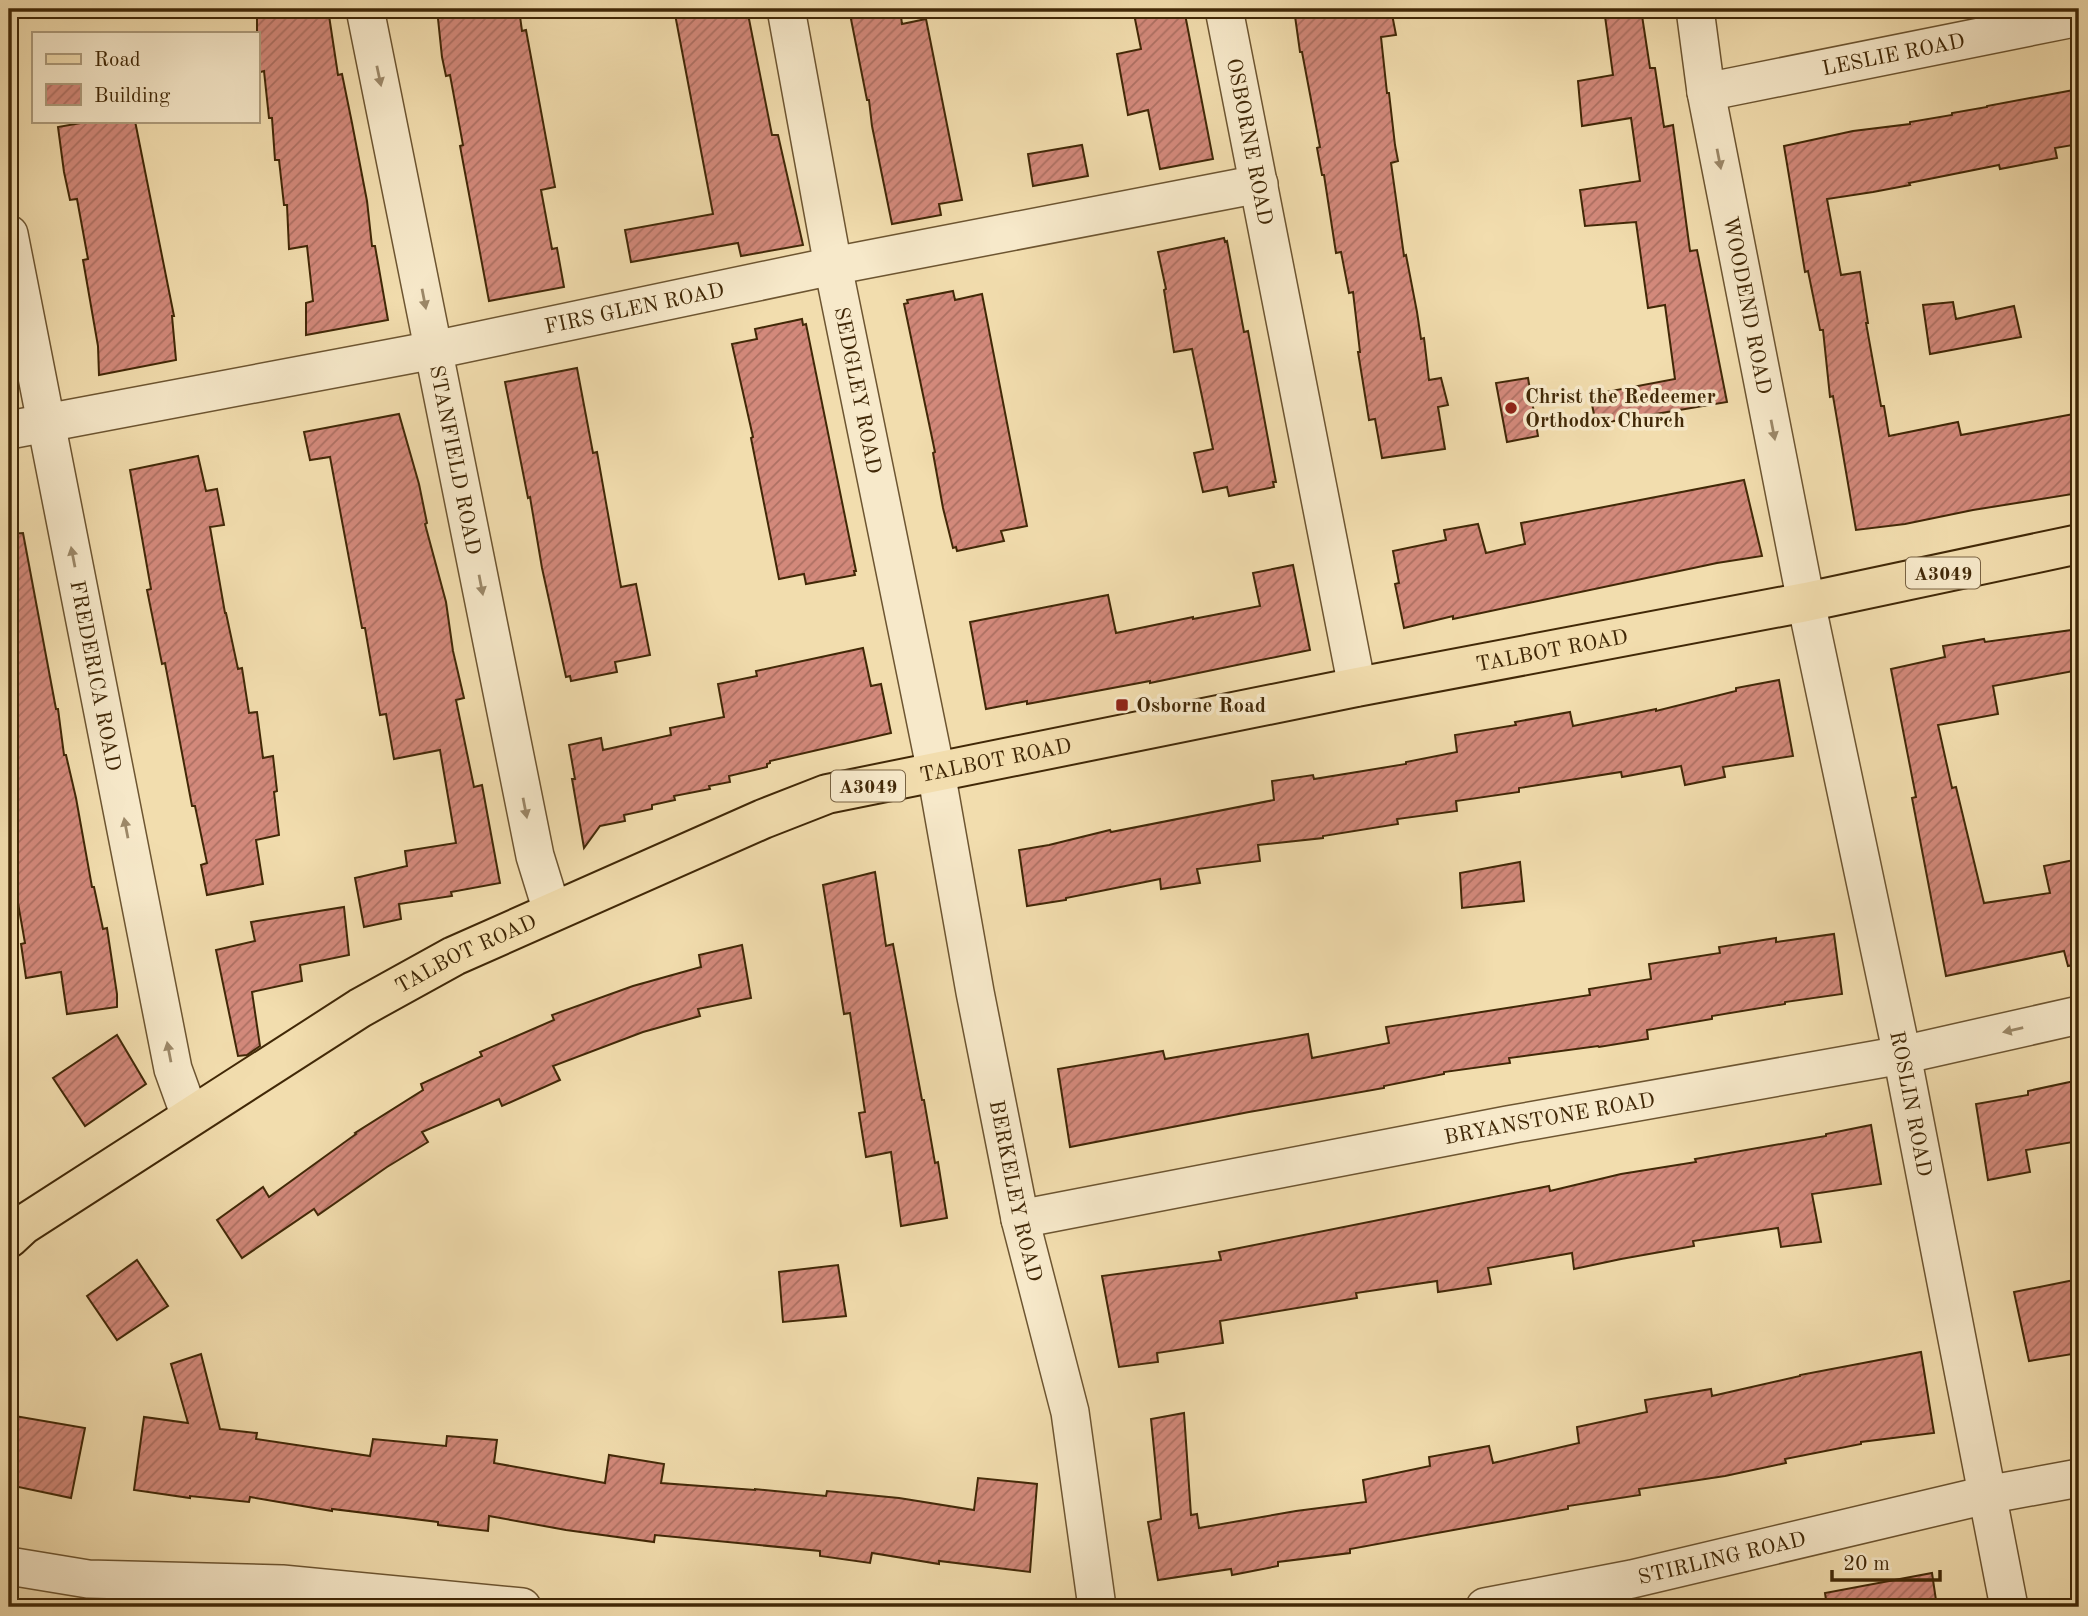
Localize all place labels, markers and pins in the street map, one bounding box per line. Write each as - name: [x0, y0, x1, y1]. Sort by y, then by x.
- place label: Christ the Redeemer Orthodox Church: [1525, 387, 1716, 432]
- marker: Christ the Redeemer Orthodox Church: [1503, 400, 1519, 416]
- place label: Osborne Road: [1136, 696, 1266, 717]
- marker: Osborne Road: [1114, 697, 1130, 713]

